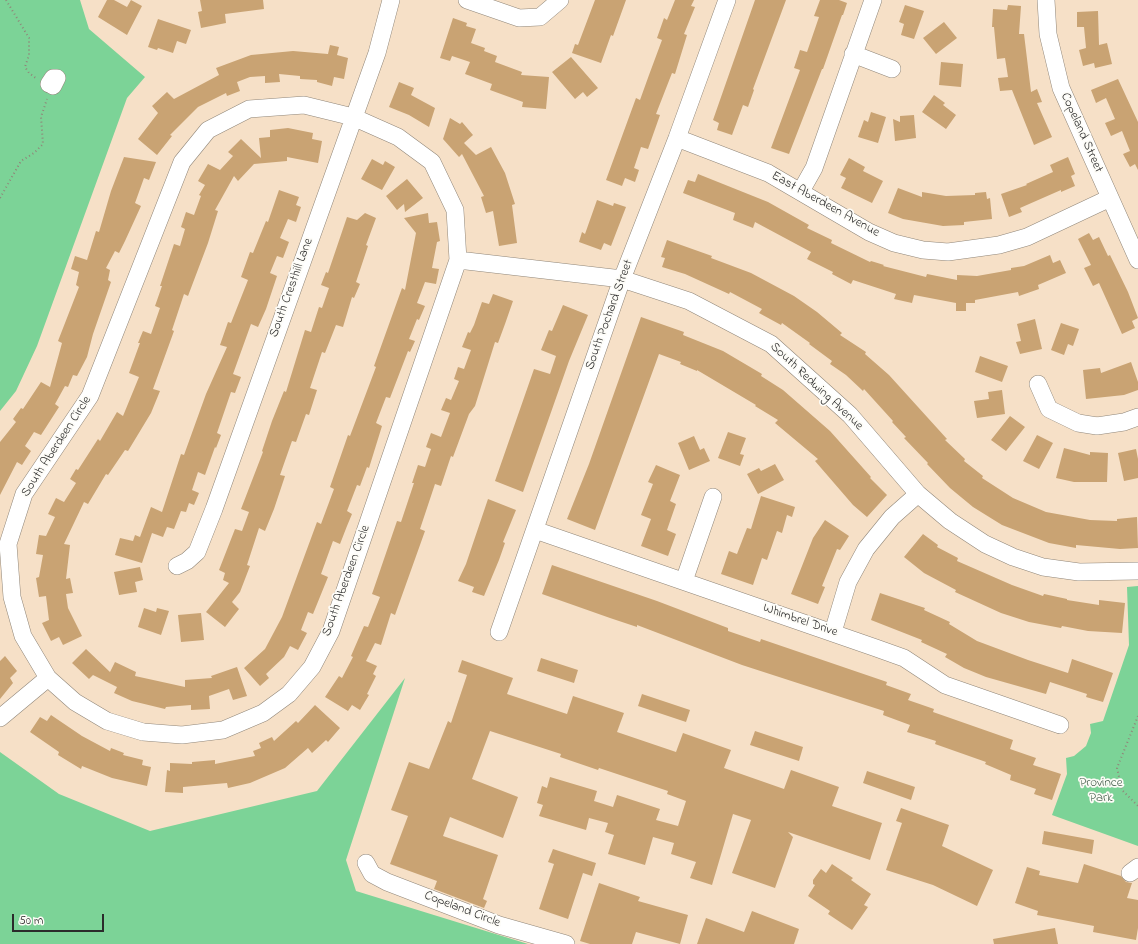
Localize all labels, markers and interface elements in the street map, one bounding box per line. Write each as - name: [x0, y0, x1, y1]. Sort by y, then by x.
- street label: Copeland Street: [1056, 91, 1106, 175]
- street label: East Aberdeen Avenue: [768, 169, 882, 241]
- street label: South Cresthill Lane: [267, 236, 317, 340]
- street label: South Pochard Street: [583, 258, 637, 372]
- street label: South Redwing Avenue: [766, 340, 866, 434]
- street label: South Aberdeen Circle: [19, 394, 95, 500]
- street label: South Aberdeen Circle: [320, 523, 374, 639]
- street label: Whimbrel Drive: [761, 601, 839, 641]
- park label: Province Park: [1080, 776, 1122, 807]
- street label: Copeland Circle: [422, 888, 502, 932]
- scale bar: [14, 906, 106, 932]
- text: 50 m: [19, 912, 43, 930]

